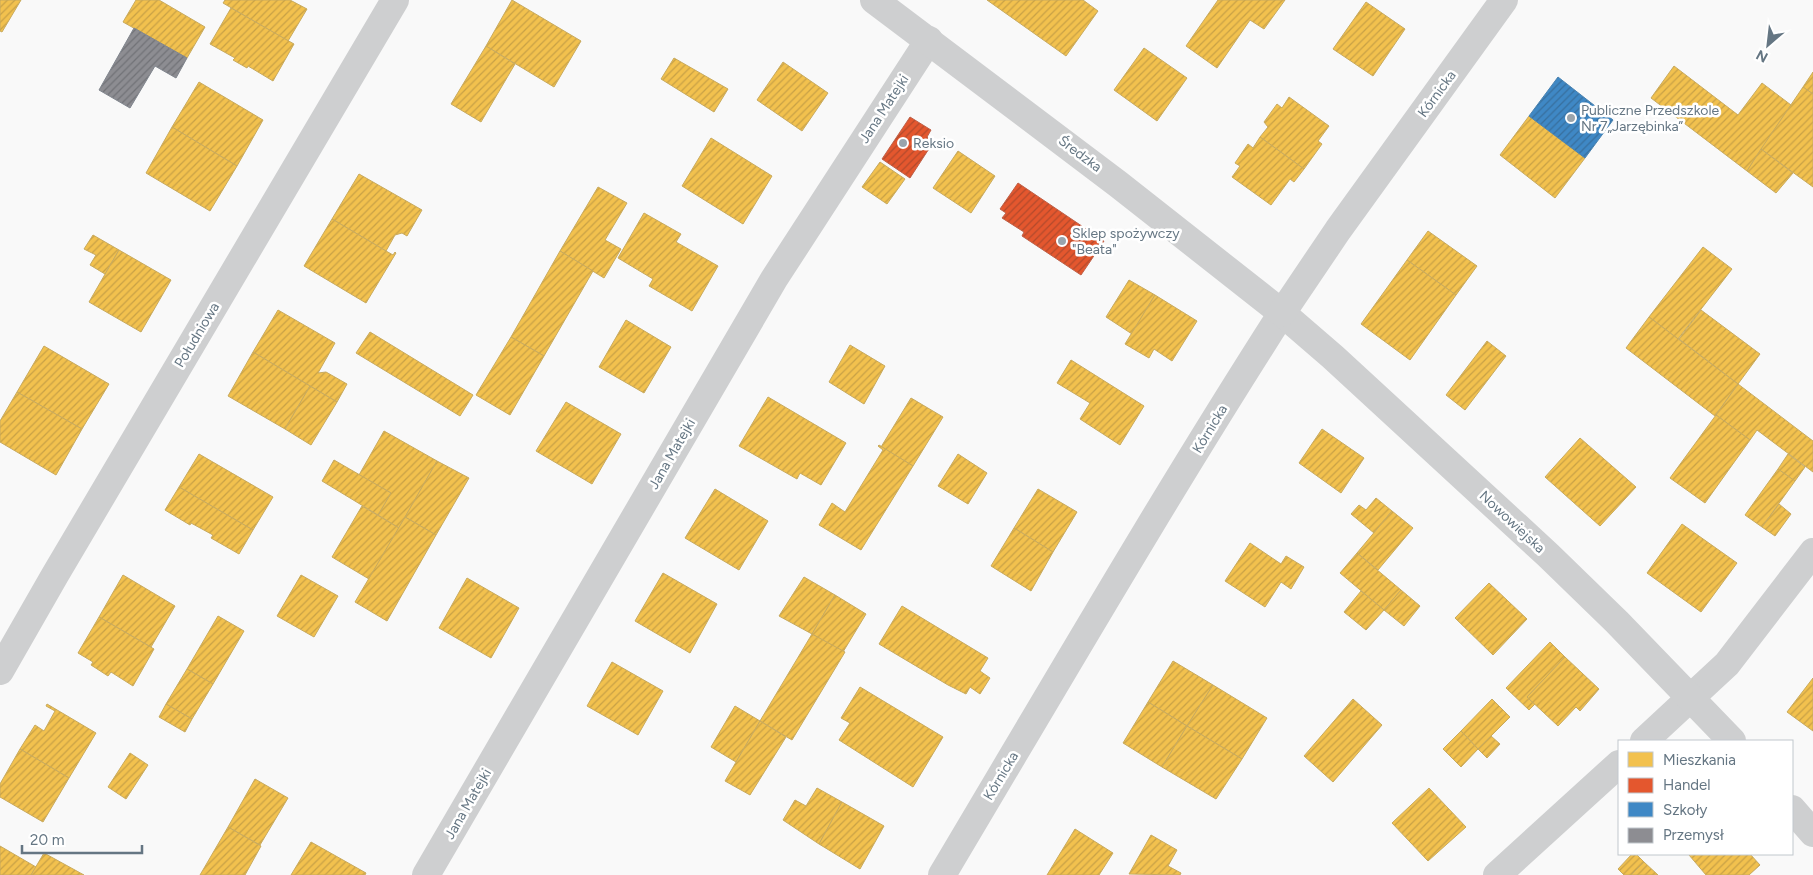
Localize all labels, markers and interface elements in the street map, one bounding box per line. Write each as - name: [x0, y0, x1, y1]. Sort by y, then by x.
- north arrow: [1743, 20, 1793, 70]
- text: N: [1753, 46, 1771, 66]
- street label: Kórnicka: [1414, 67, 1460, 121]
- street label: Jana Matejki: [856, 71, 912, 147]
- place label: Publiczne Przedszkole Nr 7„Jarzębinka”: [1581, 102, 1719, 135]
- marker: Publiczne Przedszkole Nr 7„Jarzębinka”: [1565, 112, 1577, 124]
- street label: Średzka: [1055, 132, 1105, 176]
- place label: Reksio: [913, 135, 954, 152]
- marker: Reksio: [897, 137, 909, 149]
- place label: Sklep spożywczy "Beata": [1072, 225, 1180, 258]
- marker: Sklep spożywczy "Beata": [1056, 235, 1068, 247]
- street label: Południowa: [171, 299, 223, 371]
- street label: Kórnicka: [1189, 402, 1231, 456]
- street label: Jana Matejki: [645, 416, 699, 492]
- street label: Nowowiejska: [1476, 487, 1548, 557]
- legend: [1618, 740, 1793, 855]
- street label: Kórnicka: [980, 749, 1022, 803]
- text: Mieszkania: [1663, 751, 1736, 769]
- street label: Jana Matejki: [441, 766, 495, 842]
- text: Handel: [1663, 776, 1711, 794]
- text: Szkoły: [1663, 801, 1708, 819]
- scale bar: [22, 822, 142, 854]
- text: Przemysł: [1663, 826, 1724, 844]
- text: 20 m: [30, 831, 64, 849]

